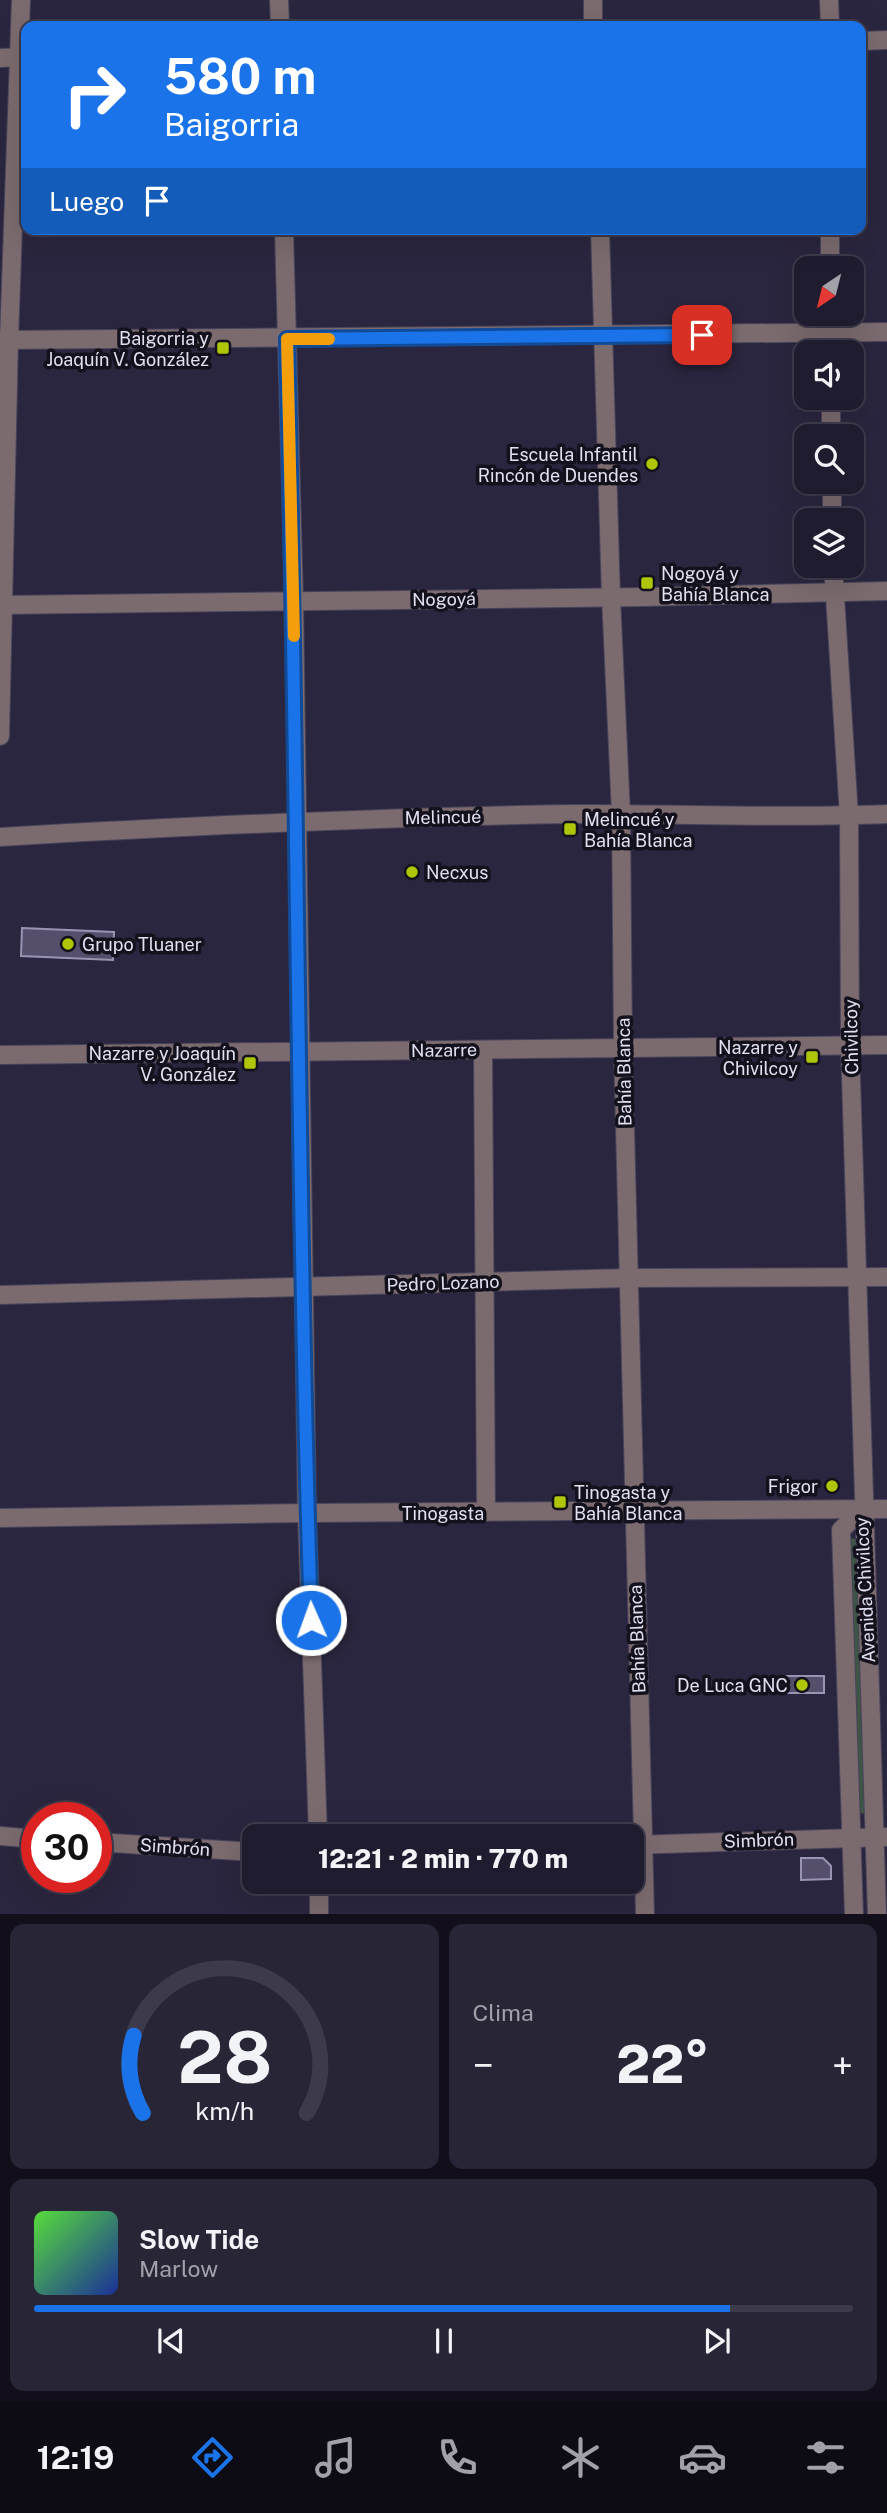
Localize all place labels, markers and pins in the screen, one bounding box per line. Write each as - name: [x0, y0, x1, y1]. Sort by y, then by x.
- pin: [672, 305, 732, 365]
- place label: Baigorria y Joaquín V. González: [46, 328, 209, 370]
- marker: Baigorria y Joaquín V. González: [215, 340, 231, 356]
- place label: Escuela Infantil Rincón de Duendes: [478, 444, 638, 486]
- marker: Escuela Infantil Rincón de Duendes: [644, 456, 660, 472]
- place label: Nogoyá y Bahía Blanca: [661, 563, 769, 605]
- marker: Nogoyá y Bahía Blanca: [639, 575, 655, 591]
- place label: Melincué y Bahía Blanca: [584, 809, 692, 851]
- marker: Melincué y Bahía Blanca: [562, 821, 578, 837]
- place label: Necxus: [426, 862, 488, 883]
- marker: Necxus: [404, 864, 420, 880]
- place label: Grupo Tluaner: [82, 934, 202, 955]
- marker: Grupo Tluaner: [60, 936, 76, 952]
- place label: Nazarre y Chivilcoy: [718, 1037, 798, 1079]
- place label: Nazarre y Joaquín V. González: [89, 1043, 236, 1085]
- marker: Nazarre y Chivilcoy: [804, 1049, 820, 1065]
- marker: Nazarre y Joaquín V. González: [242, 1055, 258, 1071]
- place label: Frigor: [768, 1476, 818, 1497]
- marker: Frigor: [824, 1478, 840, 1494]
- place label: Tinogasta y Bahía Blanca: [574, 1482, 682, 1524]
- marker: Tinogasta y Bahía Blanca: [552, 1494, 568, 1510]
- place label: De Luca GNC: [677, 1675, 788, 1696]
- marker: De Luca GNC: [794, 1677, 810, 1693]

